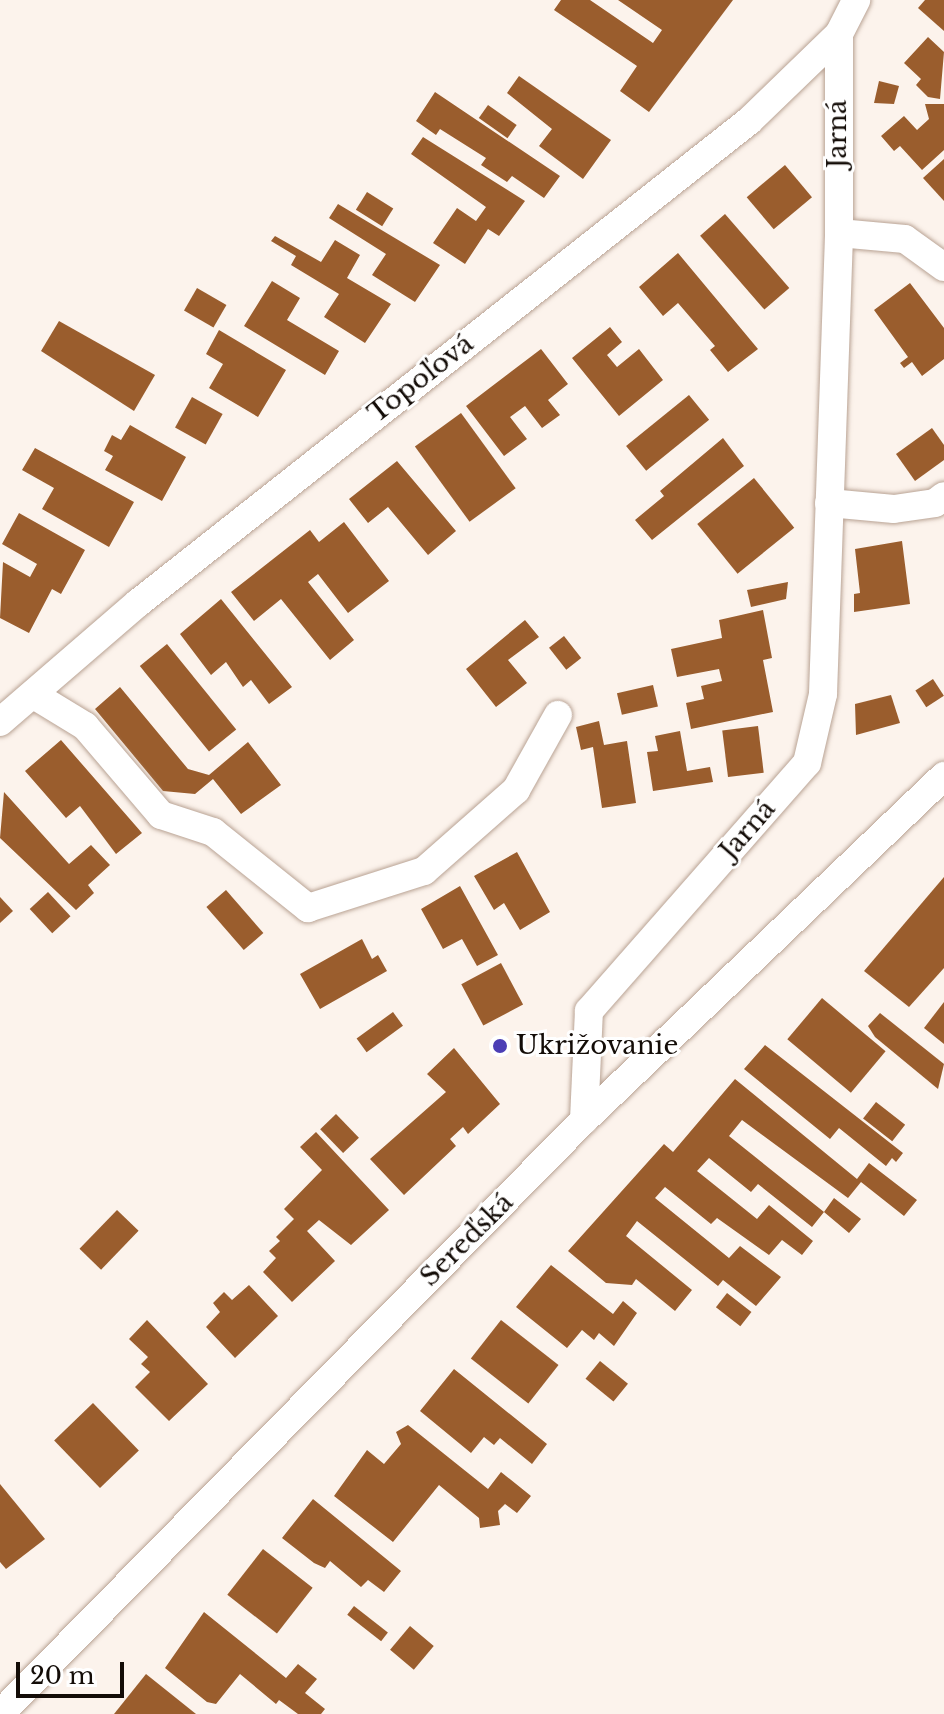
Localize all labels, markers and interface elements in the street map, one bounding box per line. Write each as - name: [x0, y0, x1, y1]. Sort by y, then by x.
- street label: Jarná: [822, 100, 854, 168]
- street label: Topoľová: [362, 328, 480, 430]
- street label: Jarná: [714, 794, 782, 866]
- place label: Ukrižovanie: [516, 1030, 678, 1062]
- marker: Ukrižovanie: [491, 1037, 509, 1055]
- street label: Sereďská: [414, 1187, 520, 1293]
- scale bar: [20, 1646, 128, 1696]
- text: 20 m: [30, 1661, 95, 1690]

